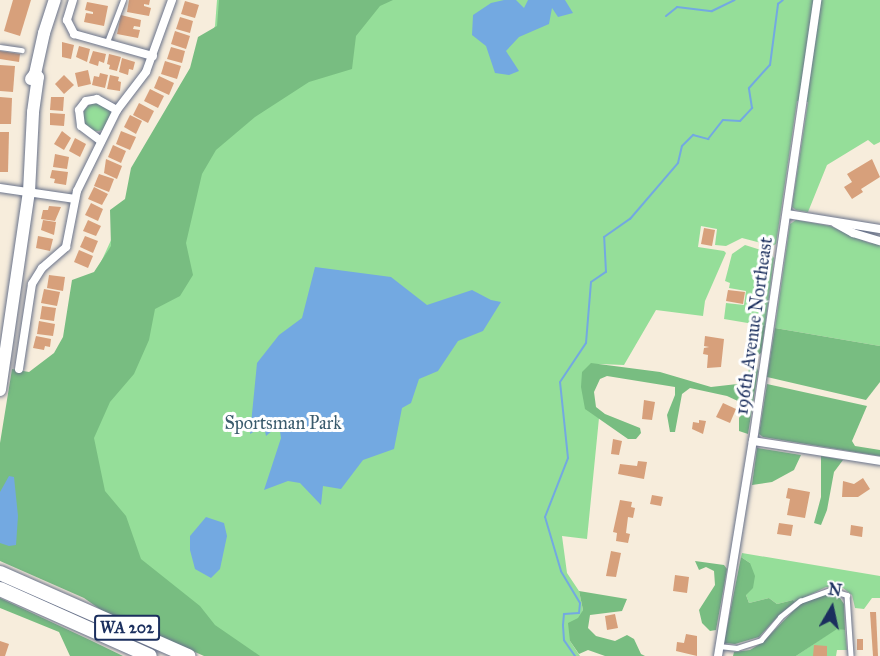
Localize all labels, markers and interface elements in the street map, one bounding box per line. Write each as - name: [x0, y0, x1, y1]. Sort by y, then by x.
- street label: 196th Avenue Northeast: [731, 236, 777, 416]
- park label: Sportsman Park: [224, 412, 342, 434]
- north arrow: [802, 578, 862, 638]
- text: N: [827, 579, 843, 600]
- road number: WA 202: [94, 615, 160, 641]

